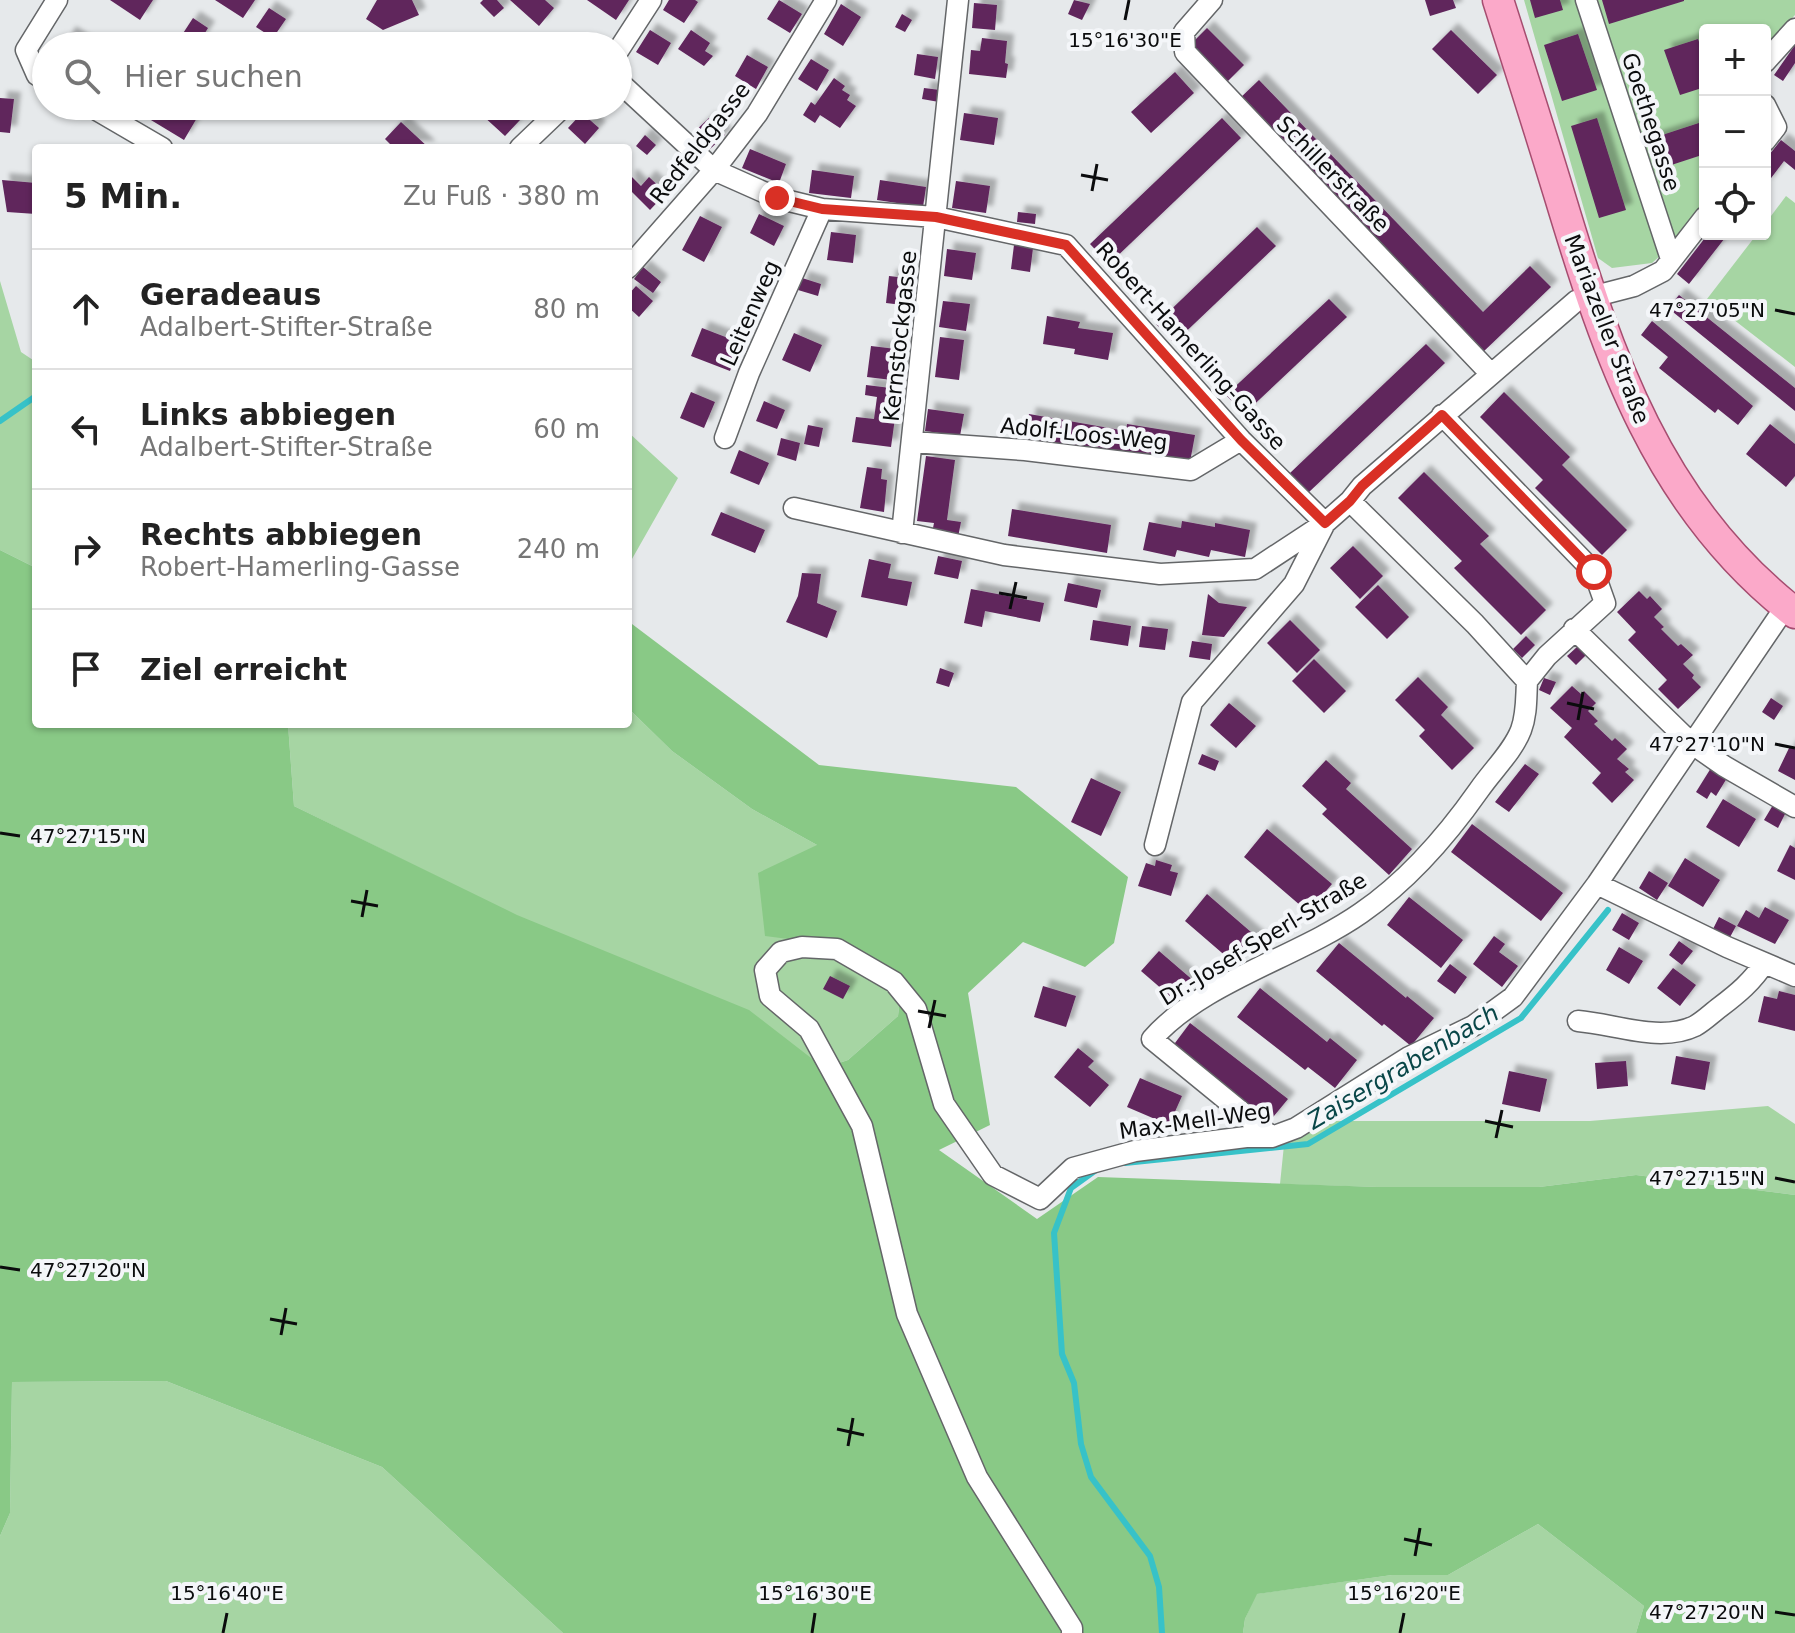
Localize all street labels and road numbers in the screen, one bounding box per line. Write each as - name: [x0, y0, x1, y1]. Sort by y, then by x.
- street label: Goethegasse: [1617, 50, 1685, 194]
- street label: Redfeldgasse: [645, 77, 755, 209]
- street label: Schillerstraße: [1272, 111, 1394, 237]
- street label: Mariazeller Straße: [1559, 231, 1655, 427]
- street label: Robert-Hamerling-Gasse: [1091, 237, 1291, 455]
- street label: Kernstockgasse: [879, 249, 921, 423]
- street label: Leitenweg: [716, 256, 784, 370]
- street label: Adolf-Loos-Weg: [999, 413, 1169, 455]
- street label: Dr.-Josef-Sperl-Straße: [1155, 867, 1371, 1011]
- street label: Max-Mell-Weg: [1117, 1098, 1273, 1144]

